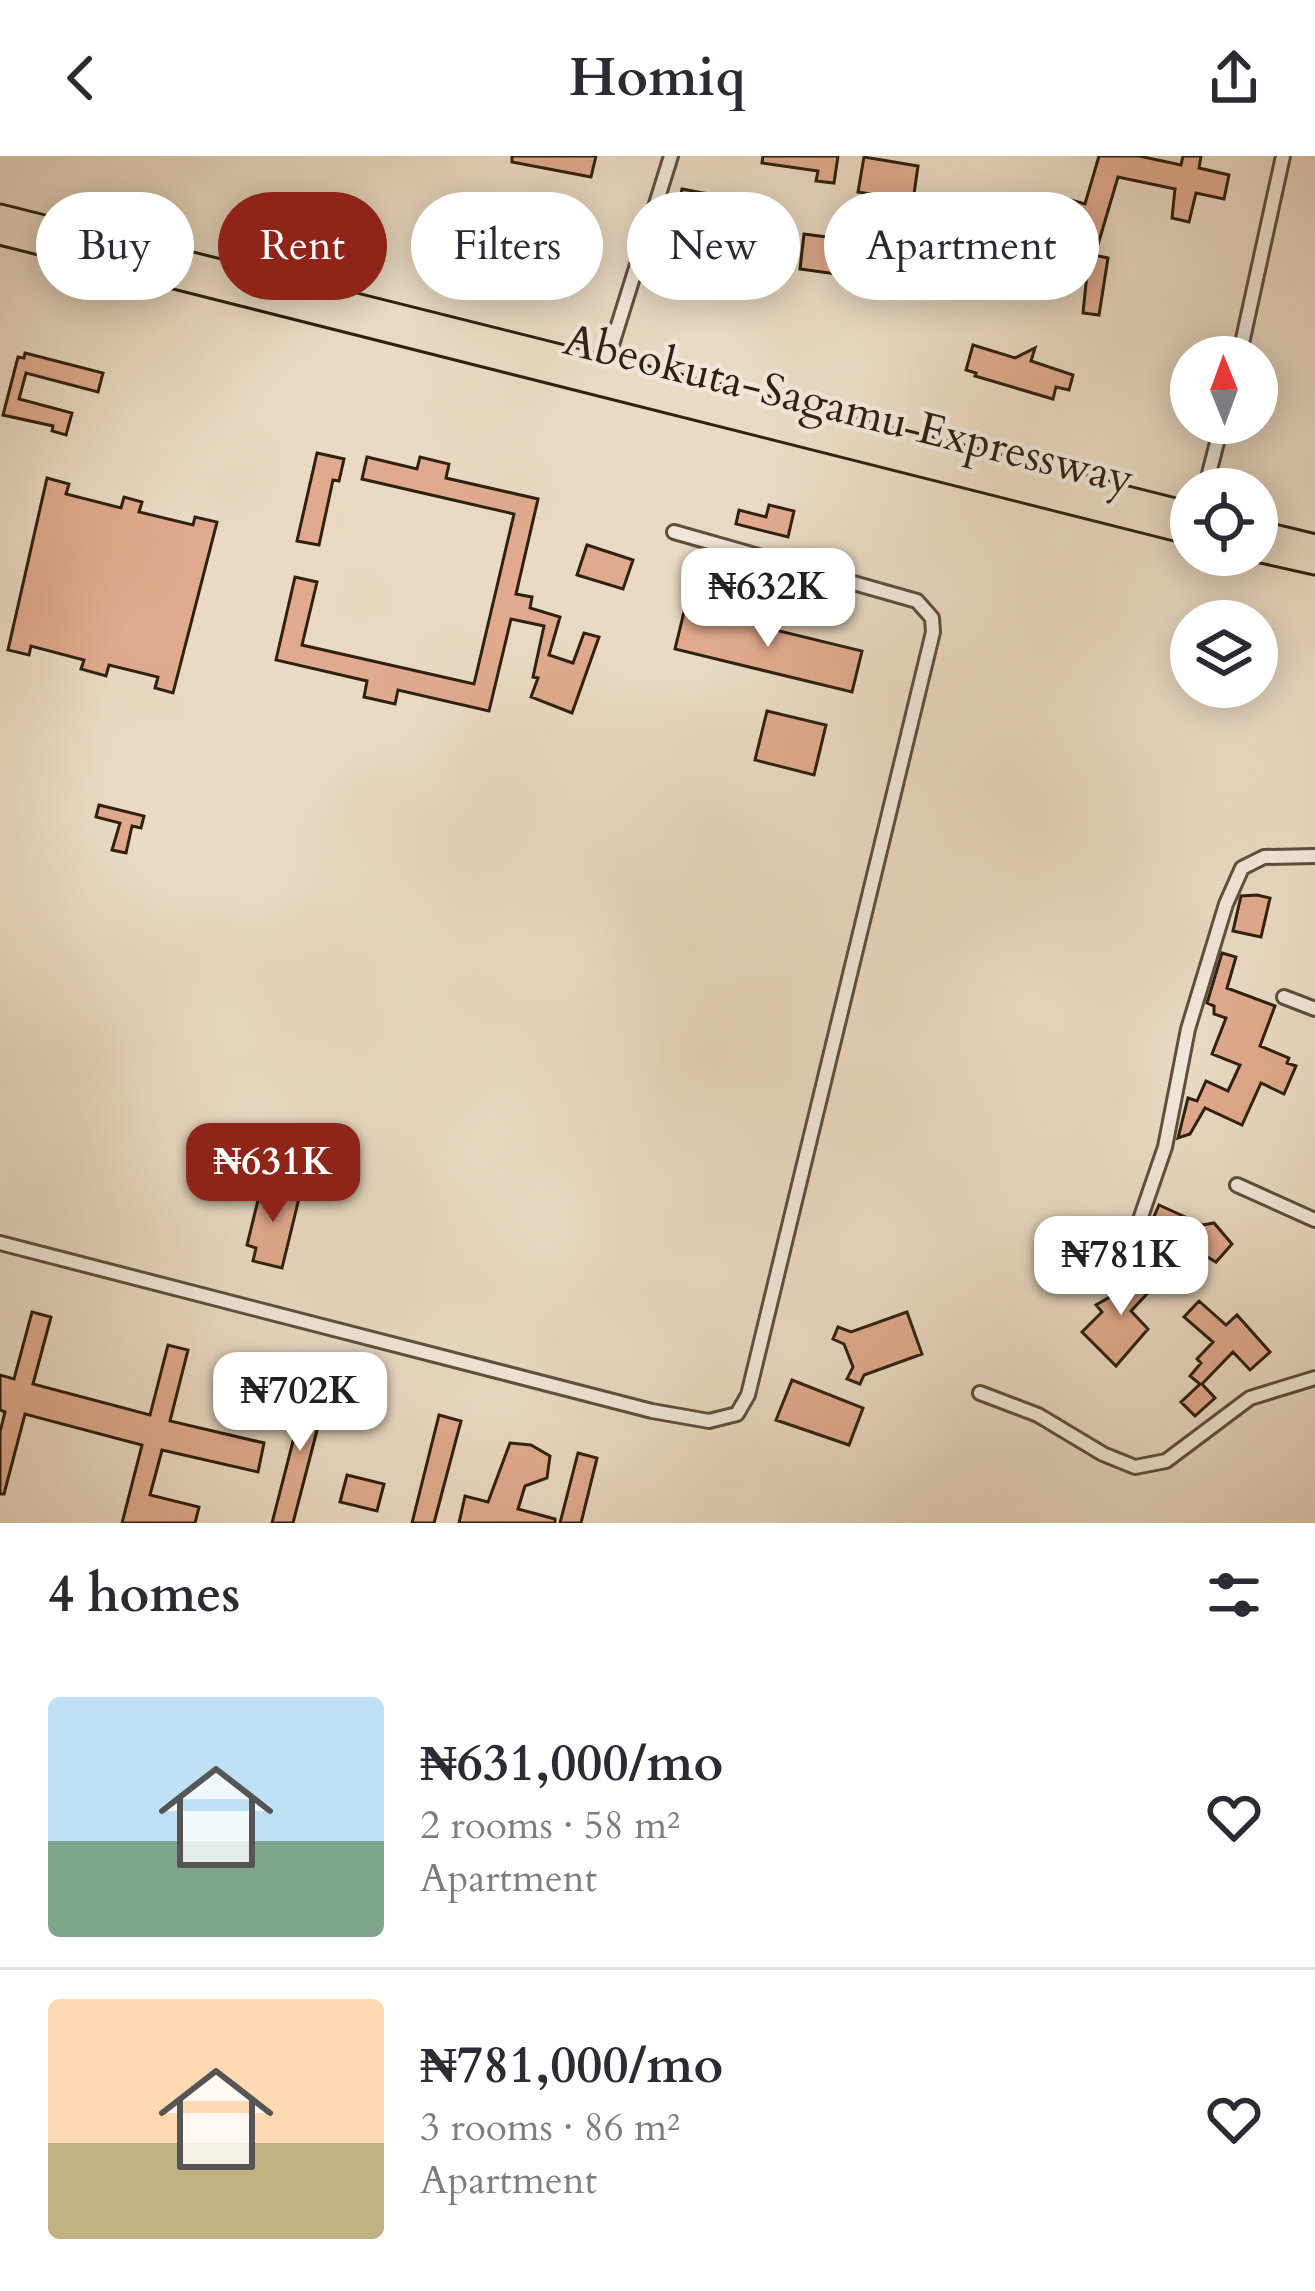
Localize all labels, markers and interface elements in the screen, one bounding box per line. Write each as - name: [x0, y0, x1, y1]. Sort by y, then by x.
- text: Homiq: [569, 42, 746, 115]
- icon: back: [48, 45, 114, 111]
- icon: share: [1201, 45, 1267, 111]
- chip: Buy: [36, 192, 194, 300]
- chip: Rent: [218, 192, 387, 300]
- chip: Filters: [411, 192, 603, 300]
- chip: New: [627, 192, 800, 300]
- chip: Apartment: [824, 192, 1099, 300]
- street label: Abeokuta-Sagamu Expressway: [557, 309, 1140, 510]
- north arrow: [1170, 336, 1278, 444]
- map controls: [1170, 336, 1278, 708]
- button: locate: [1170, 468, 1278, 576]
- pin: ₦632K: [684, 548, 852, 650]
- text: ₦632K: [708, 560, 828, 613]
- button: layers: [1170, 600, 1278, 708]
- pin: ₦631K: [189, 1123, 357, 1225]
- text: ₦631K: [213, 1135, 333, 1188]
- pin: ₦781K: [1037, 1216, 1205, 1318]
- text: ₦781K: [1061, 1228, 1181, 1281]
- pin: ₦702K: [216, 1352, 384, 1454]
- text: ₦702K: [240, 1364, 360, 1417]
- text: 4 homes: [48, 1560, 240, 1630]
- icon: filters: [1201, 1562, 1267, 1628]
- text: ₦631,000/mo: [420, 1729, 723, 1799]
- icon: home: [144, 1745, 288, 1889]
- icon: heart: [1201, 1784, 1267, 1850]
- text: 2 rooms · 58 m²: [420, 1799, 680, 1852]
- text: Apartment: [420, 1852, 597, 1905]
- text: ₦781,000/mo: [420, 2031, 723, 2101]
- icon: home: [144, 2047, 288, 2191]
- icon: heart: [1201, 2086, 1267, 2152]
- text: 3 rooms · 86 m²: [420, 2101, 680, 2154]
- text: Apartment: [420, 2154, 597, 2207]

